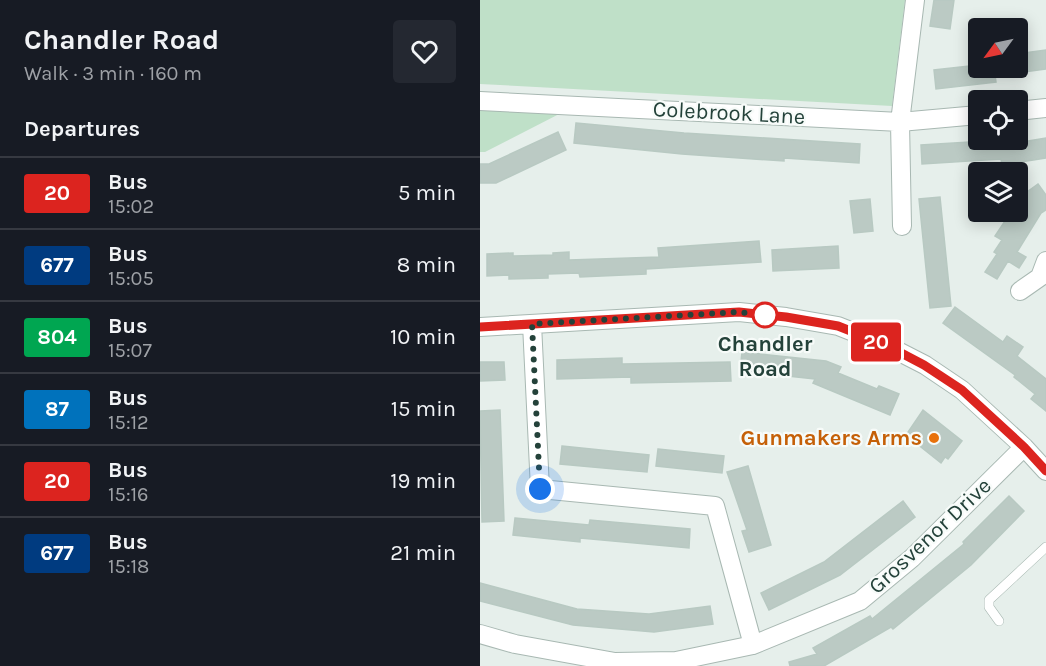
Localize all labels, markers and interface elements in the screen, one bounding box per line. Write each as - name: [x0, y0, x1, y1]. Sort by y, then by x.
- north arrow: [968, 18, 1028, 78]
- map controls: [968, 18, 1028, 222]
- button: heart: [393, 20, 456, 83]
- text: Chandler Road: [24, 23, 219, 56]
- text: Walk · 3 min · 160 m: [24, 62, 202, 85]
- button: locate: [968, 90, 1028, 150]
- street label: Colebrook Lane: [652, 96, 806, 130]
- text: Departures: [24, 116, 140, 142]
- button: layers: [968, 162, 1028, 222]
- text: Bus: [108, 169, 148, 195]
- text: 5 min: [398, 180, 456, 206]
- text: 20: [44, 181, 70, 205]
- text: 15:02: [108, 195, 154, 218]
- text: Bus: [108, 241, 148, 267]
- text: 8 min: [397, 252, 456, 278]
- text: 677: [40, 253, 74, 277]
- text: 15:05: [108, 267, 154, 290]
- marker: Chandler Road: [752, 302, 778, 328]
- text: Bus: [108, 313, 148, 339]
- line badge: 20: [849, 322, 903, 362]
- text: 10 min: [390, 324, 456, 350]
- text: 804: [37, 325, 77, 349]
- text: 20: [863, 330, 889, 354]
- place label: Chandler Road: [718, 331, 813, 382]
- text: 15:07: [108, 339, 152, 362]
- text: Bus: [108, 385, 148, 411]
- text: 15 min: [391, 396, 456, 422]
- text: 87: [45, 397, 69, 421]
- text: 15:12: [108, 411, 149, 434]
- place label: Gunmakers Arms: [741, 425, 922, 451]
- marker: Gunmakers Arms: [927, 431, 941, 445]
- text: Bus: [108, 457, 148, 483]
- text: 19 min: [390, 468, 456, 494]
- text: 20: [44, 469, 70, 493]
- street label: Grosvenor Drive: [863, 473, 997, 599]
- your location: [525, 474, 555, 504]
- text: 15:16: [108, 483, 149, 506]
- text: Bus: [108, 529, 148, 555]
- text: 21 min: [390, 540, 456, 566]
- text: 677: [40, 541, 74, 565]
- text: 15:18: [108, 555, 149, 578]

